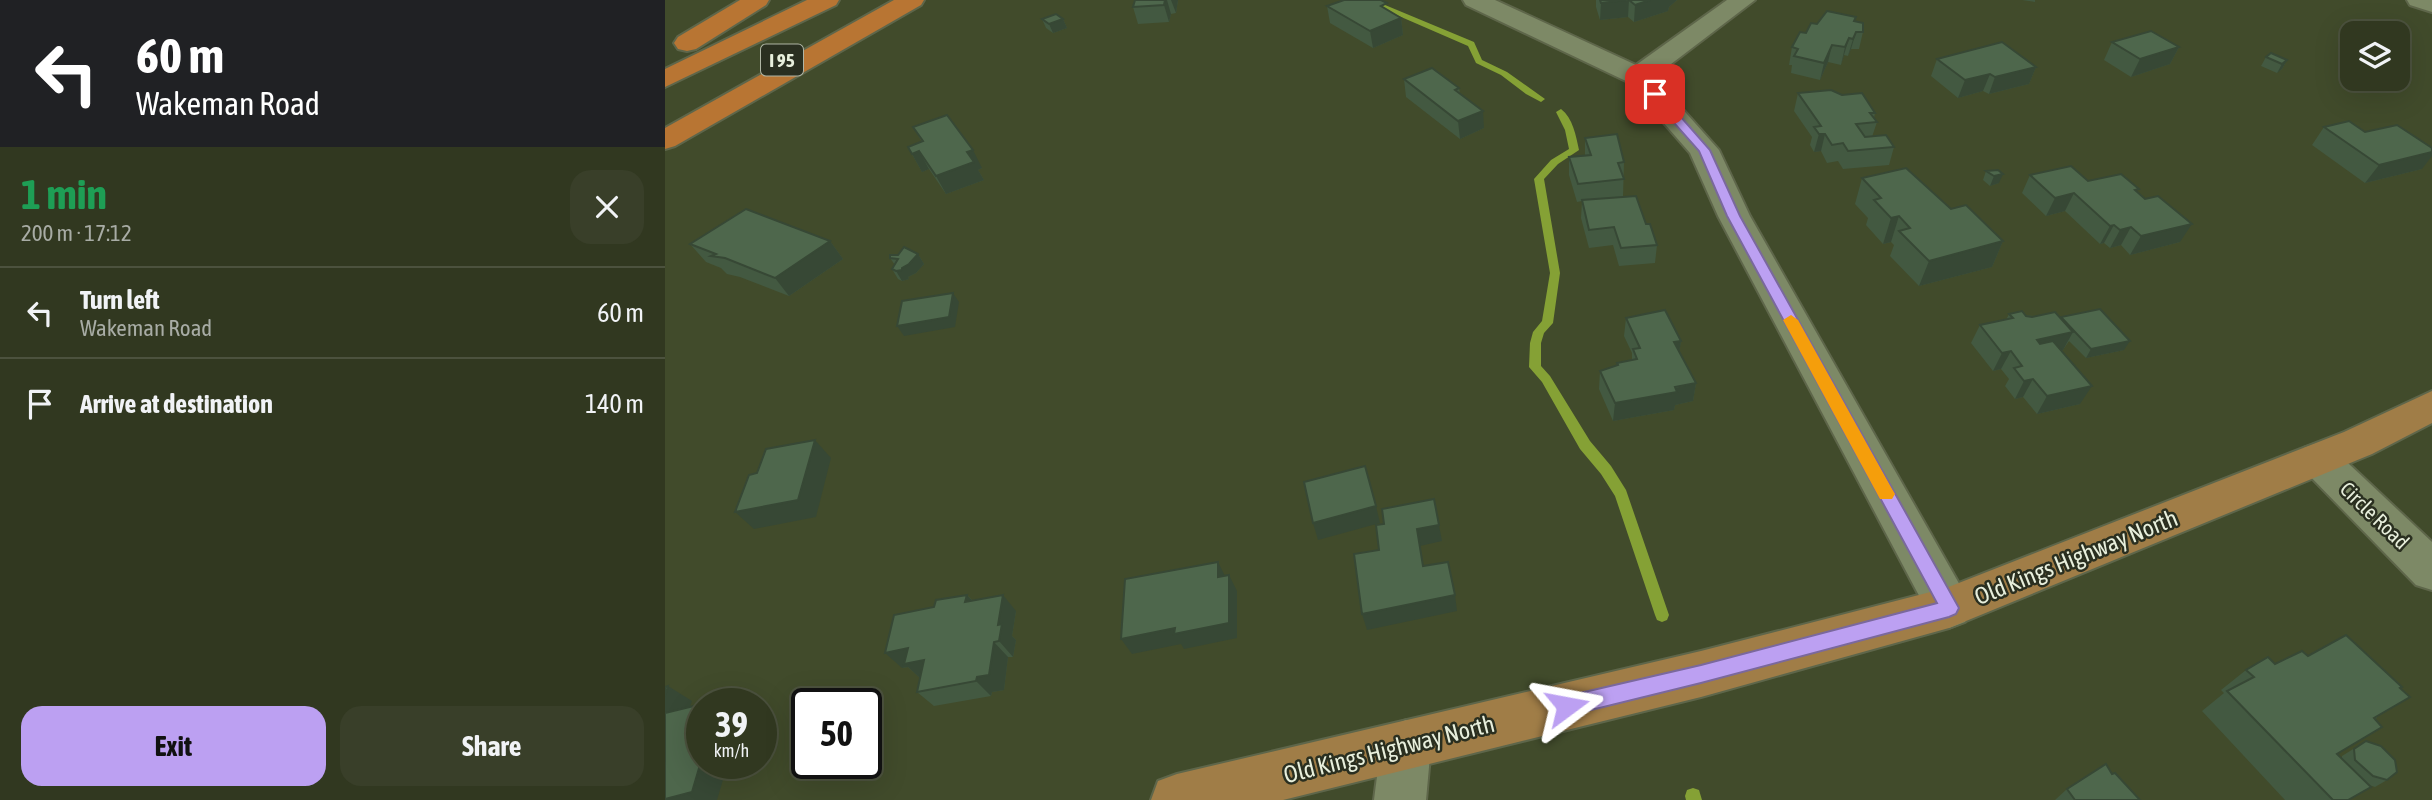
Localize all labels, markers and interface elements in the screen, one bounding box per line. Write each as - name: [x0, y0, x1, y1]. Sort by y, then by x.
- map controls: [2340, 21, 2410, 91]
- button: layers: [2340, 21, 2410, 91]
- text: 60 m: [136, 27, 224, 83]
- icon: left: [21, 28, 112, 119]
- road number: I 95: [761, 44, 803, 76]
- pin: [1625, 64, 1685, 124]
- icon: arrive: [1636, 75, 1674, 113]
- text: Wakeman Road: [136, 85, 320, 122]
- text: 1 min: [21, 170, 107, 218]
- button: close: [570, 170, 644, 244]
- text: 200 m · 17:12: [21, 220, 132, 246]
- text: Turn left: [80, 285, 160, 315]
- icon: left: [21, 294, 59, 332]
- text: 60 m: [597, 298, 644, 328]
- text: Wakeman Road: [80, 315, 212, 341]
- icon: arrive: [21, 385, 59, 423]
- text: Arrive at destination: [80, 389, 273, 419]
- text: 140 m: [585, 389, 644, 419]
- street label: Circle Road: [2336, 476, 2414, 554]
- street label: Old Kings Highway North: [1971, 504, 2181, 610]
- position arrow: [1530, 669, 1604, 743]
- speed limit sign: 50: [791, 688, 882, 779]
- text: 39: [715, 704, 748, 744]
- button: Exit: [21, 706, 326, 786]
- button: Share: [340, 706, 644, 786]
- street label: Old Kings Highway North: [1281, 710, 1497, 788]
- text: km/h: [714, 740, 749, 761]

